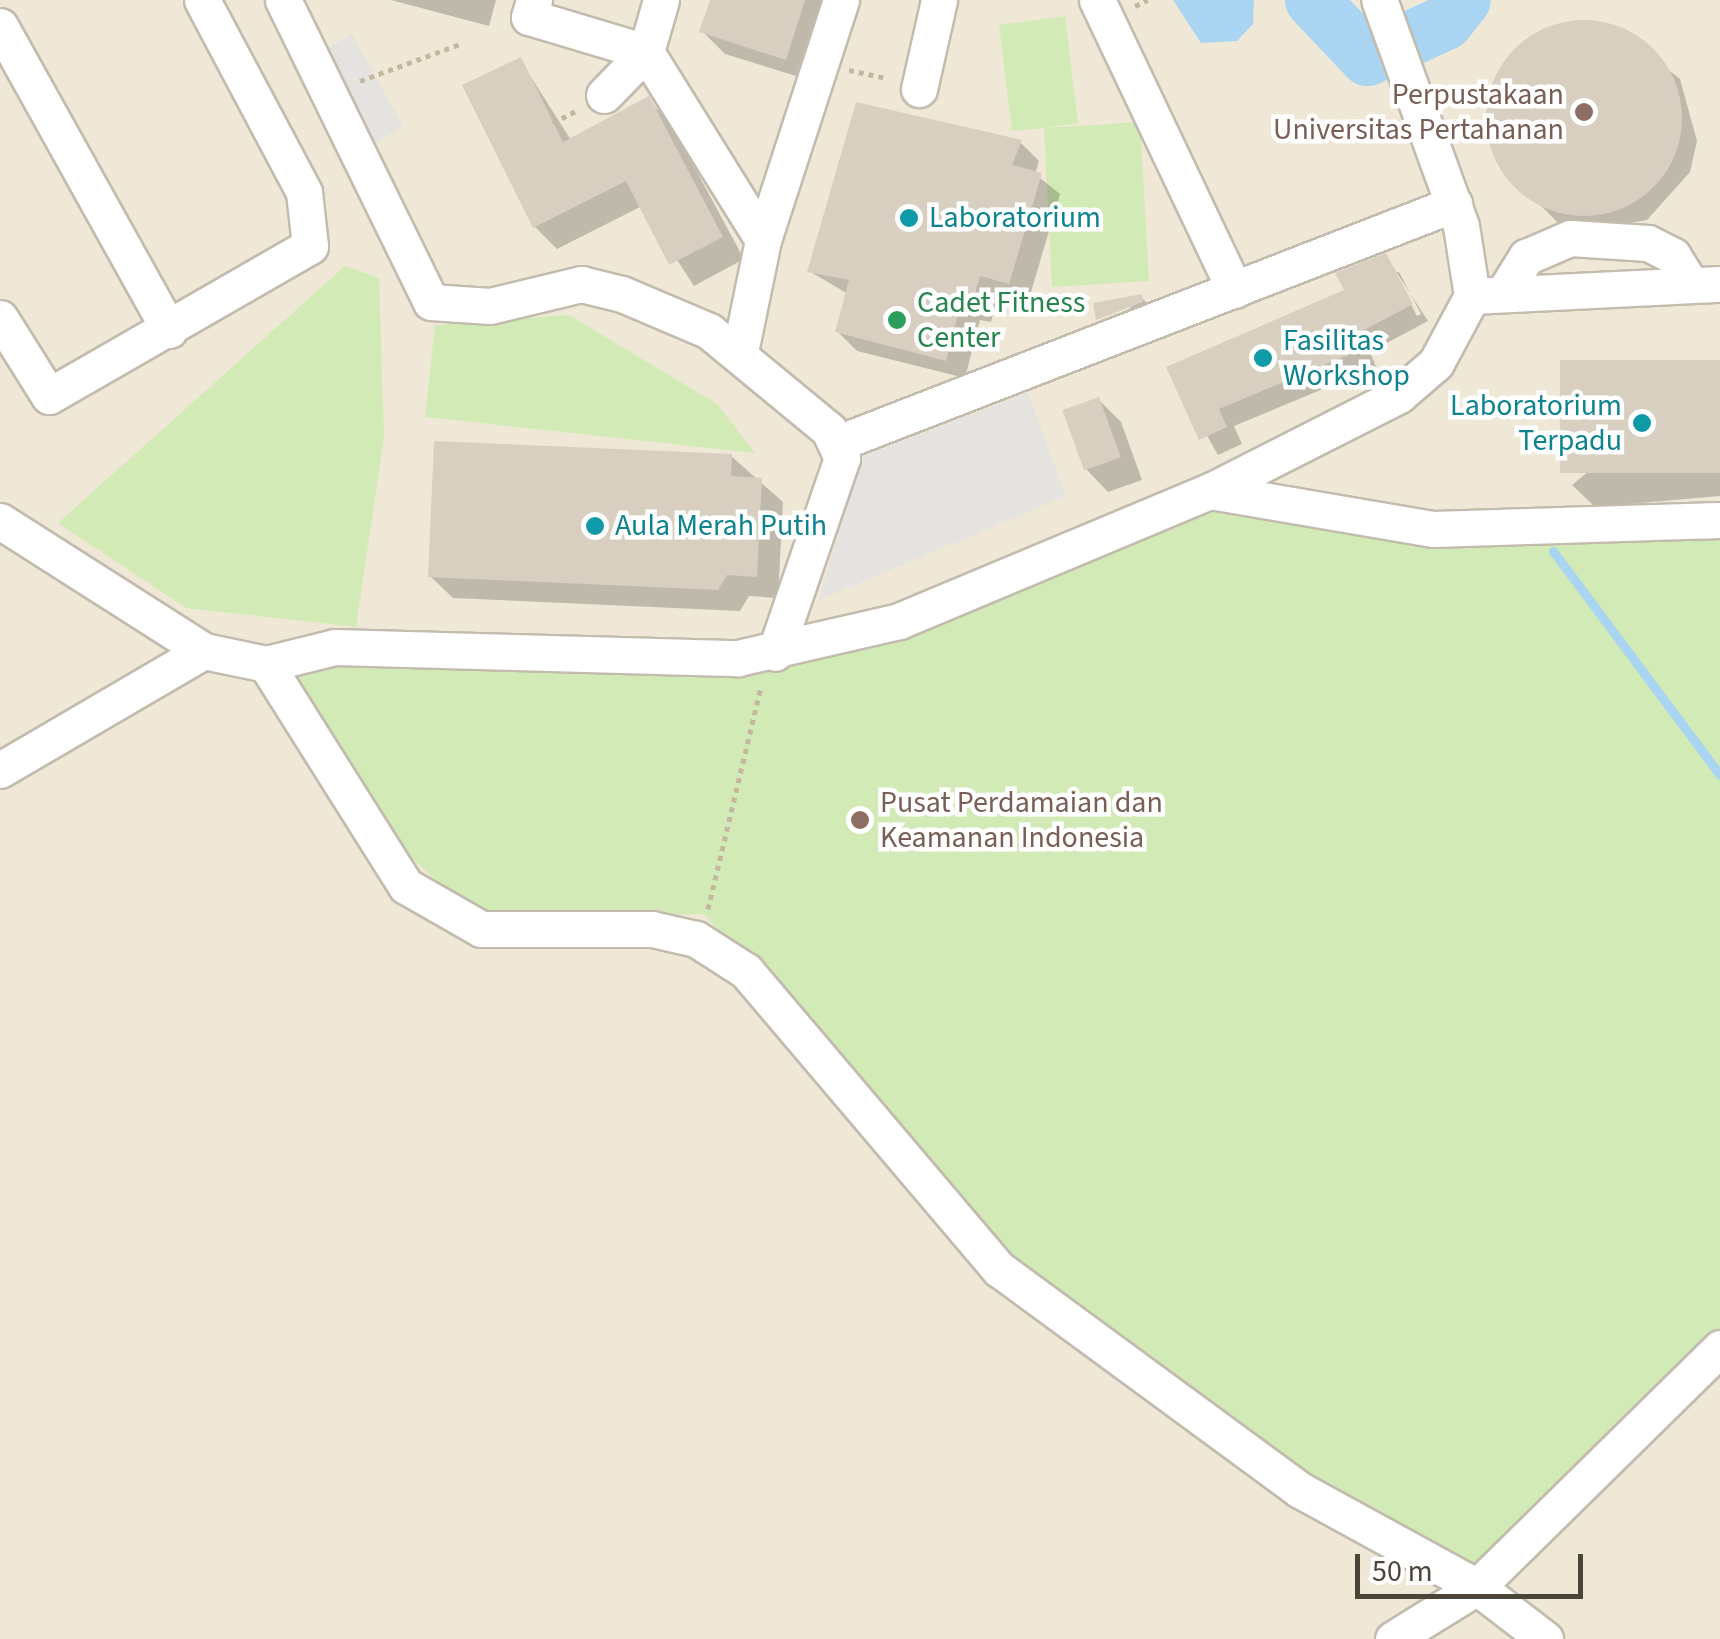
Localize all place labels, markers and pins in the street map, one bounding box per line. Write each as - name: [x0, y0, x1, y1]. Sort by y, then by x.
- place label: Perpustakaan Universitas Pertahanan: [1273, 77, 1564, 148]
- marker: Perpustakaan Universitas Pertahanan: [1573, 101, 1595, 123]
- place label: Laboratorium: [929, 200, 1101, 236]
- marker: Laboratorium: [898, 207, 920, 229]
- place label: Cadet Fitness Center: [917, 285, 1085, 356]
- marker: Cadet Fitness Center: [886, 309, 908, 331]
- place label: Fasilitas Workshop: [1283, 323, 1410, 394]
- marker: Fasilitas Workshop: [1252, 347, 1274, 369]
- place label: Laboratorium Terpadu: [1450, 388, 1622, 458]
- marker: Laboratorium Terpadu: [1631, 412, 1653, 434]
- place label: Aula Merah Putih: [615, 508, 827, 544]
- marker: Aula Merah Putih: [584, 515, 606, 537]
- place label: Pusat Perdamaian dan Keamanan Indonesia: [880, 785, 1163, 856]
- marker: Pusat Perdamaian dan Keamanan Indonesia: [849, 809, 871, 831]

